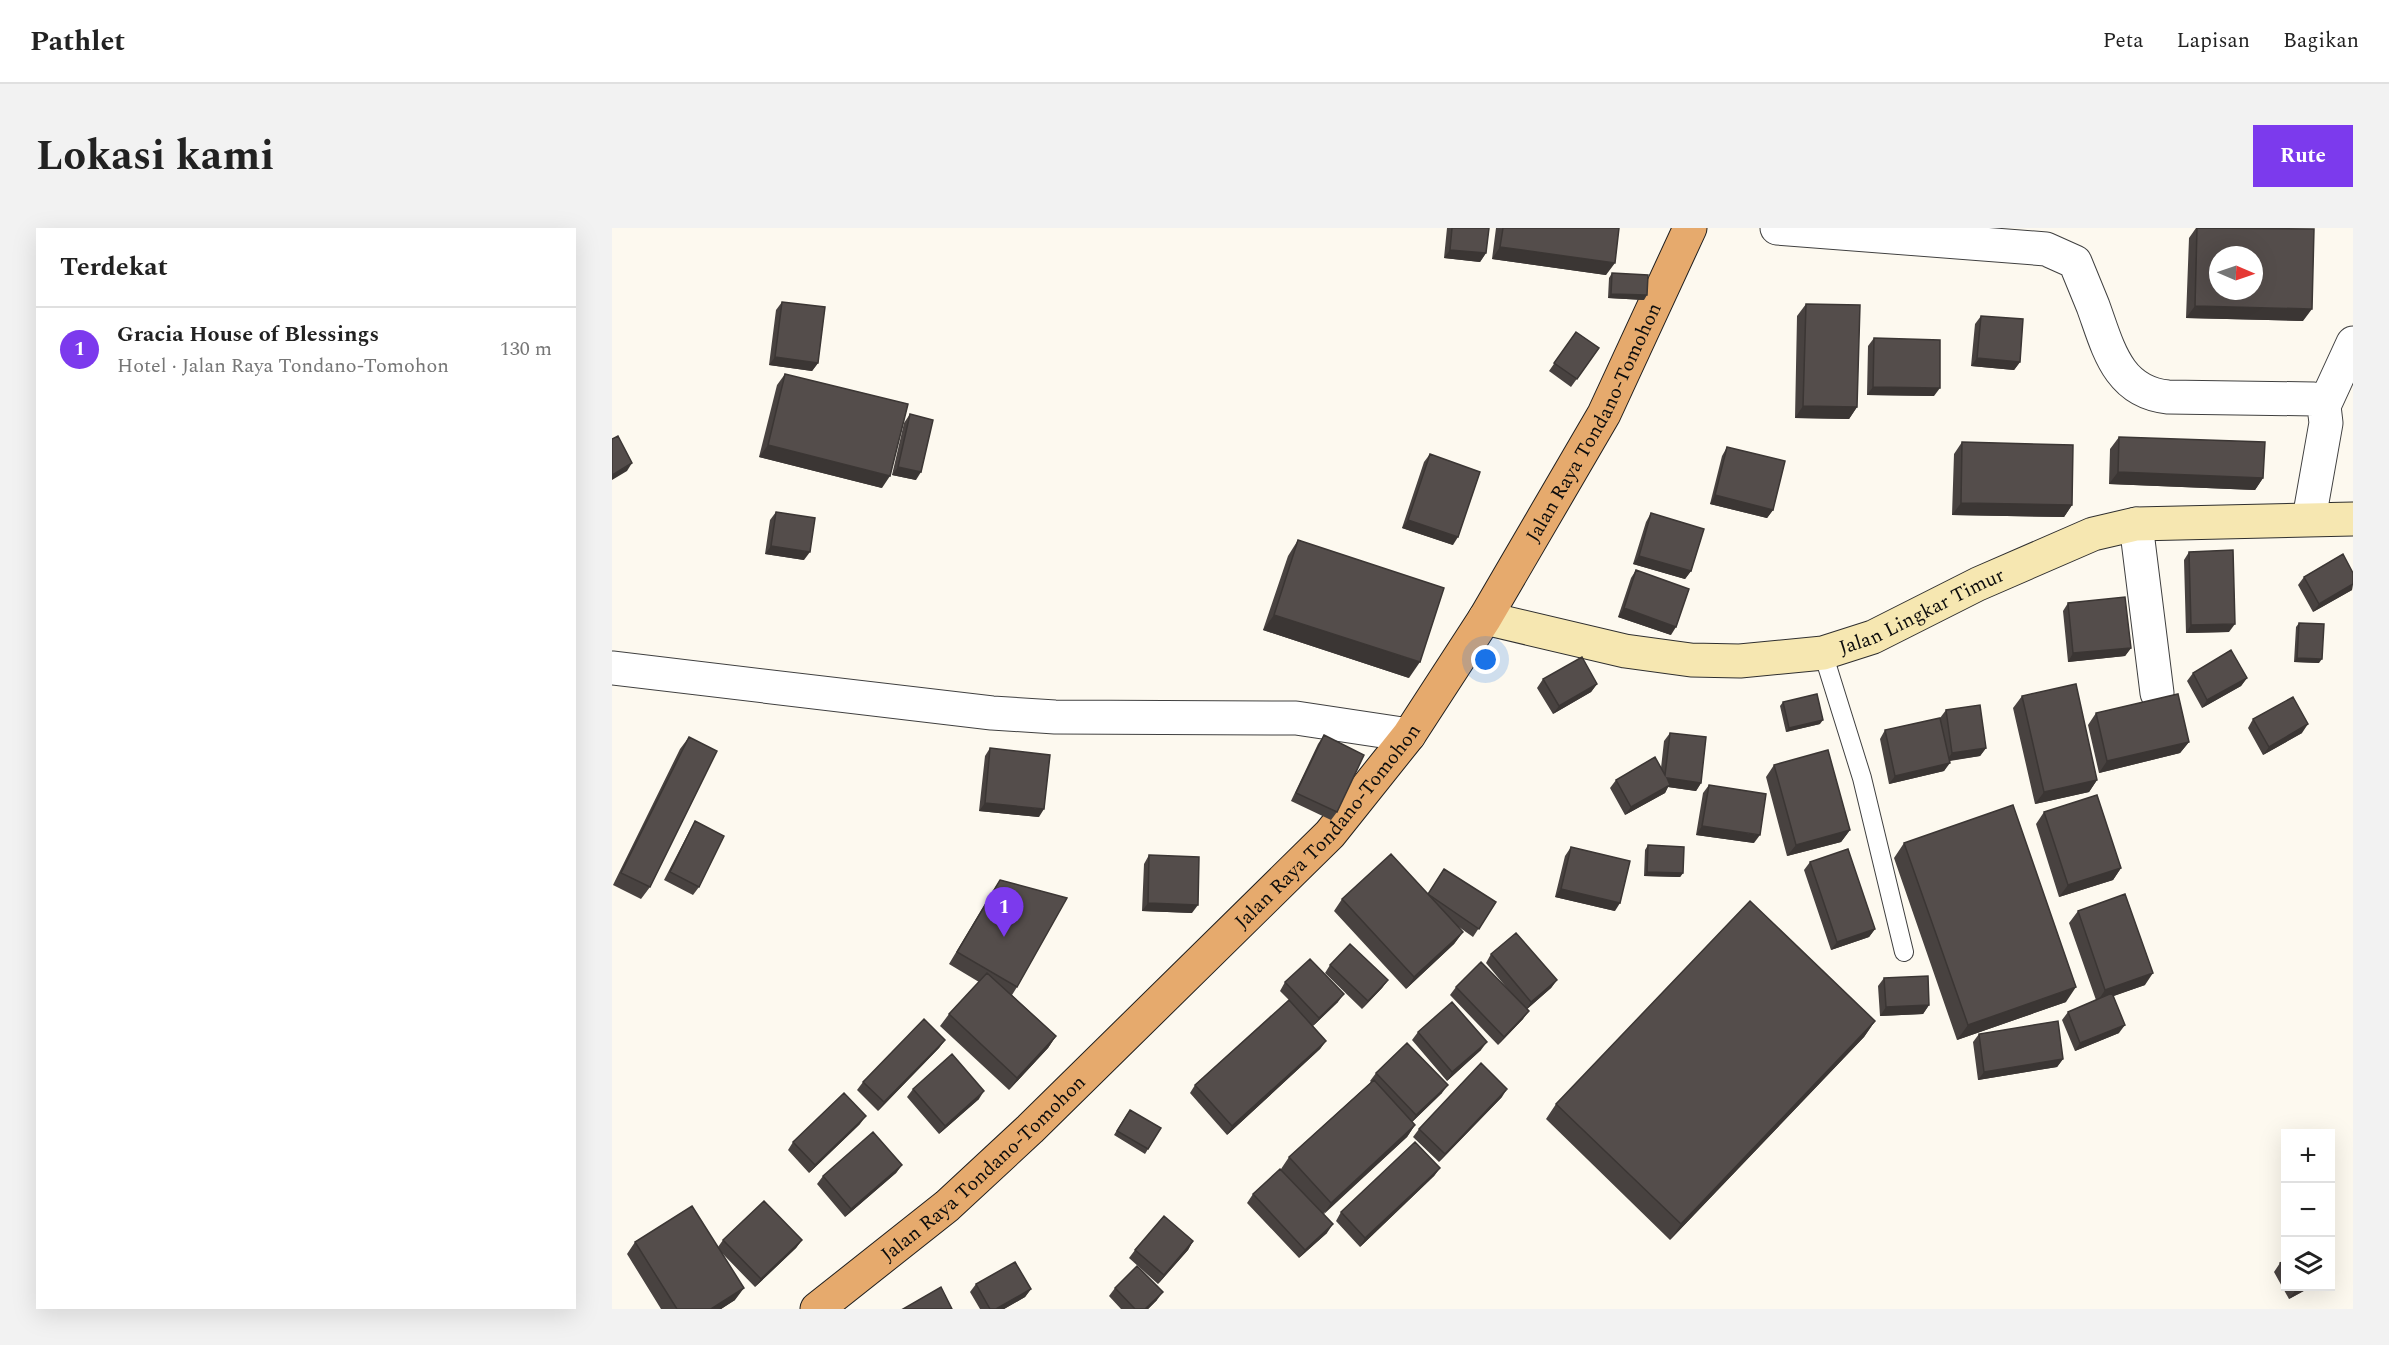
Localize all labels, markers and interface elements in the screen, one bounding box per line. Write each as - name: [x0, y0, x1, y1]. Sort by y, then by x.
- text: Pathlet: [30, 20, 125, 63]
- text: Peta: [2103, 25, 2143, 57]
- text: Lapisan: [2176, 25, 2250, 57]
- text: Bagikan: [2283, 25, 2359, 57]
- text: Lokasi kami: [36, 125, 274, 188]
- button: Rute: [2253, 125, 2353, 187]
- north arrow: [2209, 246, 2263, 300]
- text: Terdekat: [60, 247, 168, 287]
- street label: Jalan Raya Tondano-Tomohon: [1518, 298, 1670, 548]
- text: Gracia House of Blessings: [117, 318, 379, 351]
- text: 1: [74, 334, 85, 364]
- text: 130 m: [500, 334, 552, 364]
- text: Hotel · Jalan Raya Tondano-Tomohon: [117, 351, 449, 381]
- street label: Jalan Lingkar Timur: [1835, 560, 2009, 663]
- your location: [1471, 645, 1500, 674]
- street label: Jalan Raya Tondano-Tomohon: [1228, 718, 1429, 936]
- pin: 1: [984, 888, 1024, 937]
- street label: Jalan Raya Tondano-Tomohon: [874, 1068, 1093, 1269]
- map controls: [2281, 1129, 2335, 1291]
- button: +: [2281, 1129, 2335, 1183]
- button: −: [2281, 1183, 2335, 1237]
- button: layers: [2281, 1237, 2335, 1291]

